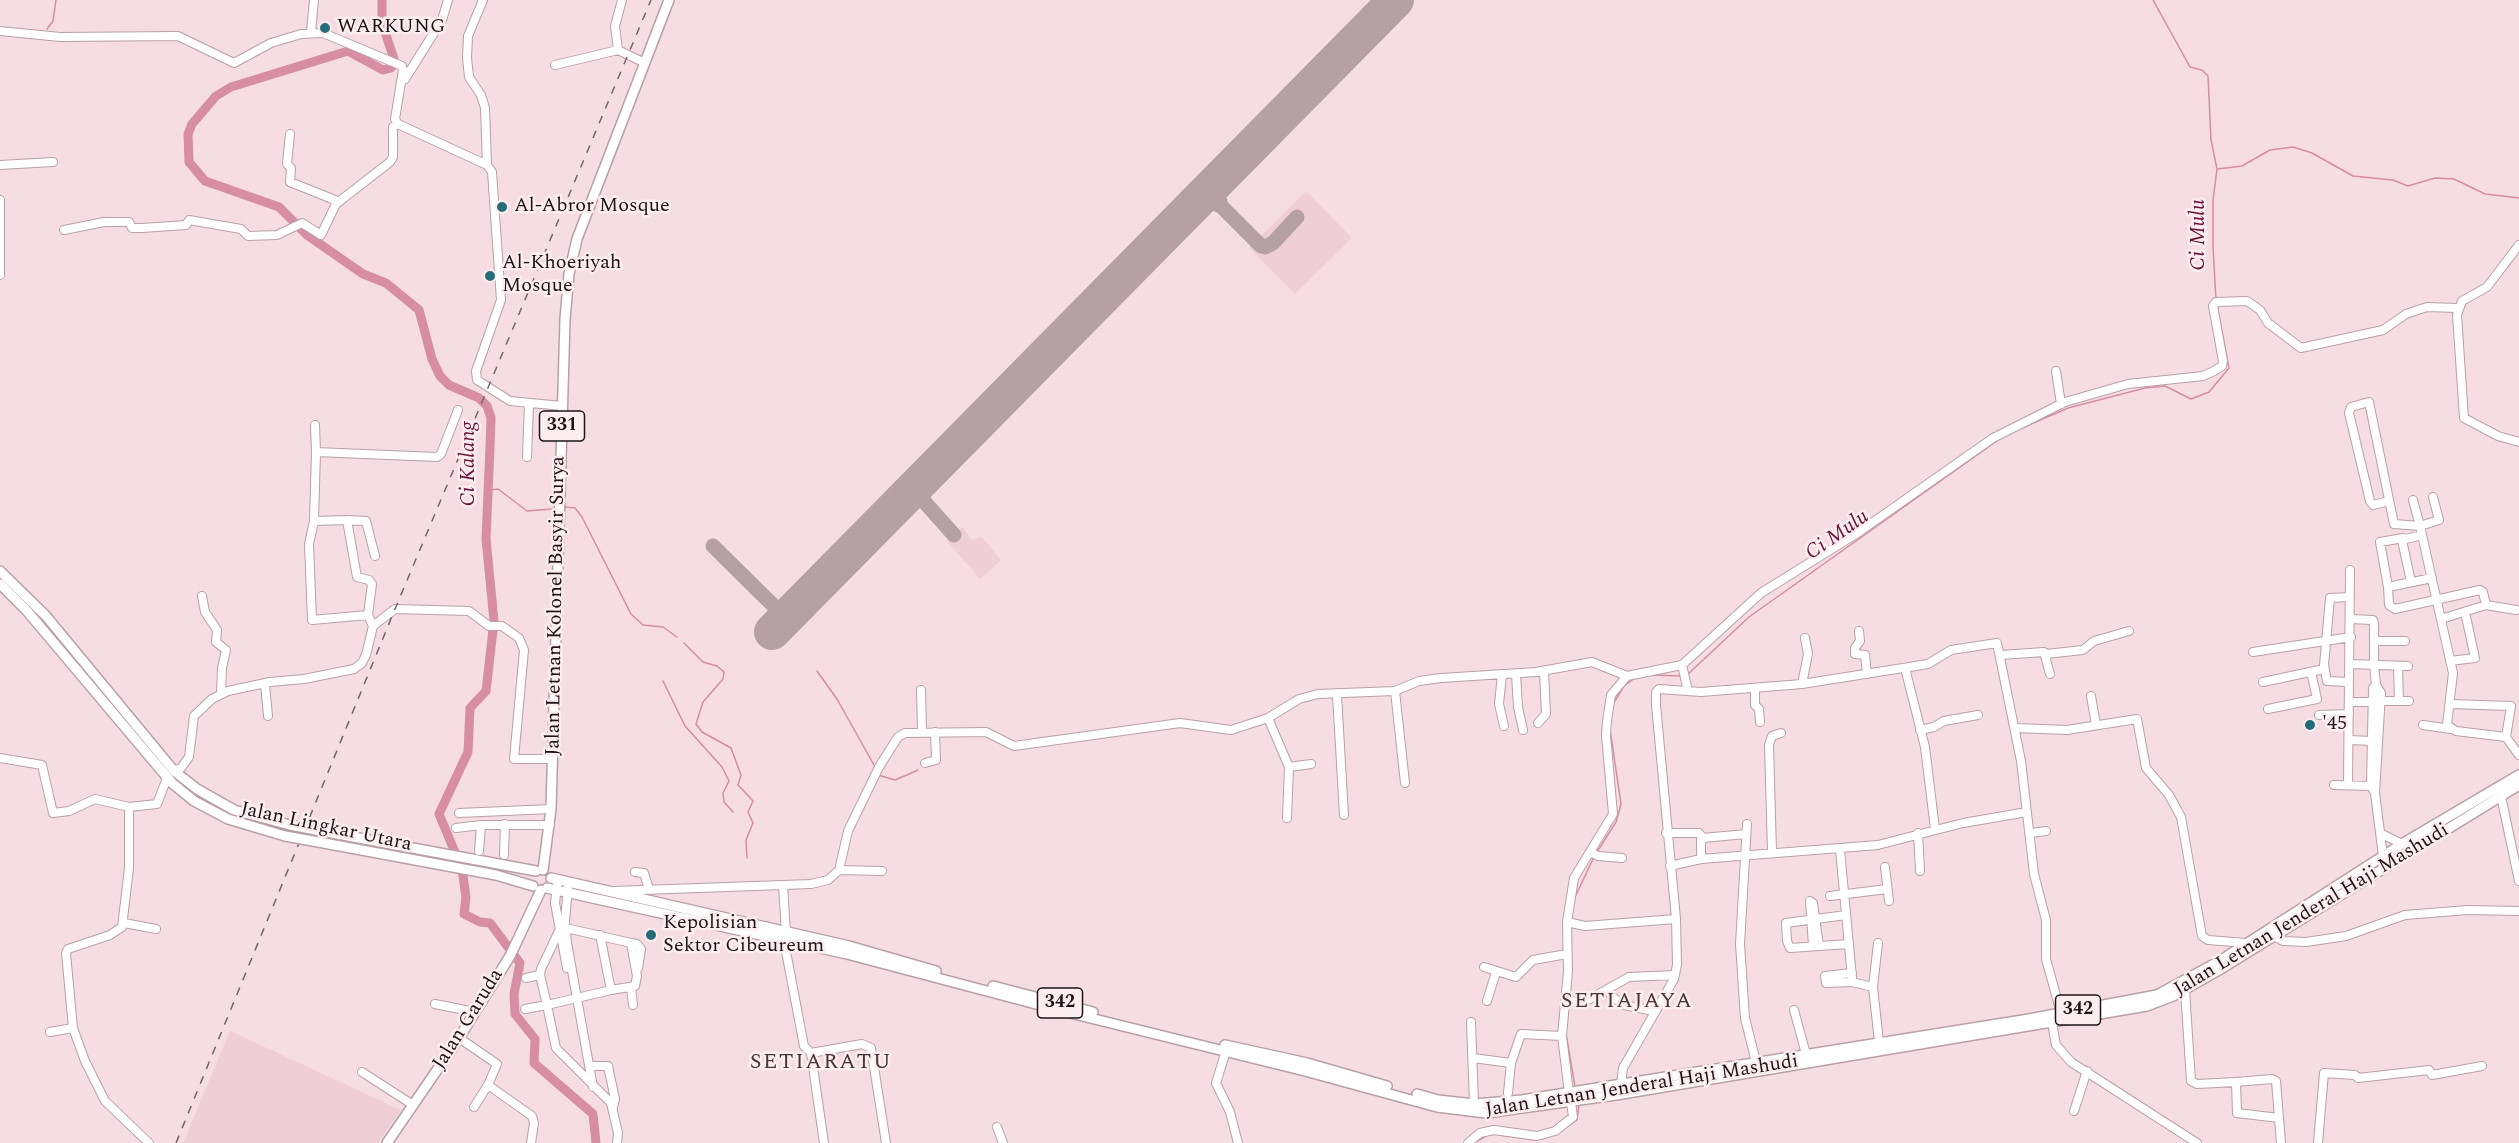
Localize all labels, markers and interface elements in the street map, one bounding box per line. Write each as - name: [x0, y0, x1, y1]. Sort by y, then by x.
- place label: WARKUNG: [337, 16, 445, 40]
- marker: WARKUNG: [318, 21, 332, 35]
- place label: Al-Abror Mosque: [514, 195, 670, 219]
- water label: Ci Mulu: [2187, 199, 2213, 271]
- marker: Al-Abror Mosque: [495, 200, 509, 214]
- place label: Al-Khoeriyah Mosque: [502, 252, 621, 299]
- marker: Al-Khoeriyah Mosque: [483, 269, 497, 283]
- road number: 331: [540, 411, 584, 441]
- water label: Ci Kalang: [457, 421, 483, 507]
- street label: Jalan Letnan Kolonel Basyir Surya: [542, 456, 572, 756]
- water label: Ci Mulu: [1802, 505, 1874, 567]
- place label: '45: [2322, 713, 2347, 737]
- marker: '45: [2303, 718, 2317, 732]
- street label: Jalan Lingkar Utara: [238, 798, 414, 858]
- street label: Jalan Letnan Jenderal Haji Mashudi: [2170, 819, 2454, 1003]
- place label: Kepolisian Sektor Cibeureum: [663, 912, 824, 959]
- marker: Kepolisian Sektor Cibeureum: [644, 928, 658, 942]
- street label: Jalan Garuda: [429, 965, 509, 1075]
- road number: 342: [1038, 988, 1082, 1018]
- district label: SETIAJAYA: [1561, 990, 1693, 1016]
- road number: 342: [2056, 995, 2100, 1025]
- street label: Jalan Letnan Jenderal Haji Mashudi: [1484, 1050, 1800, 1124]
- district label: SETIARATU: [750, 1051, 892, 1077]

